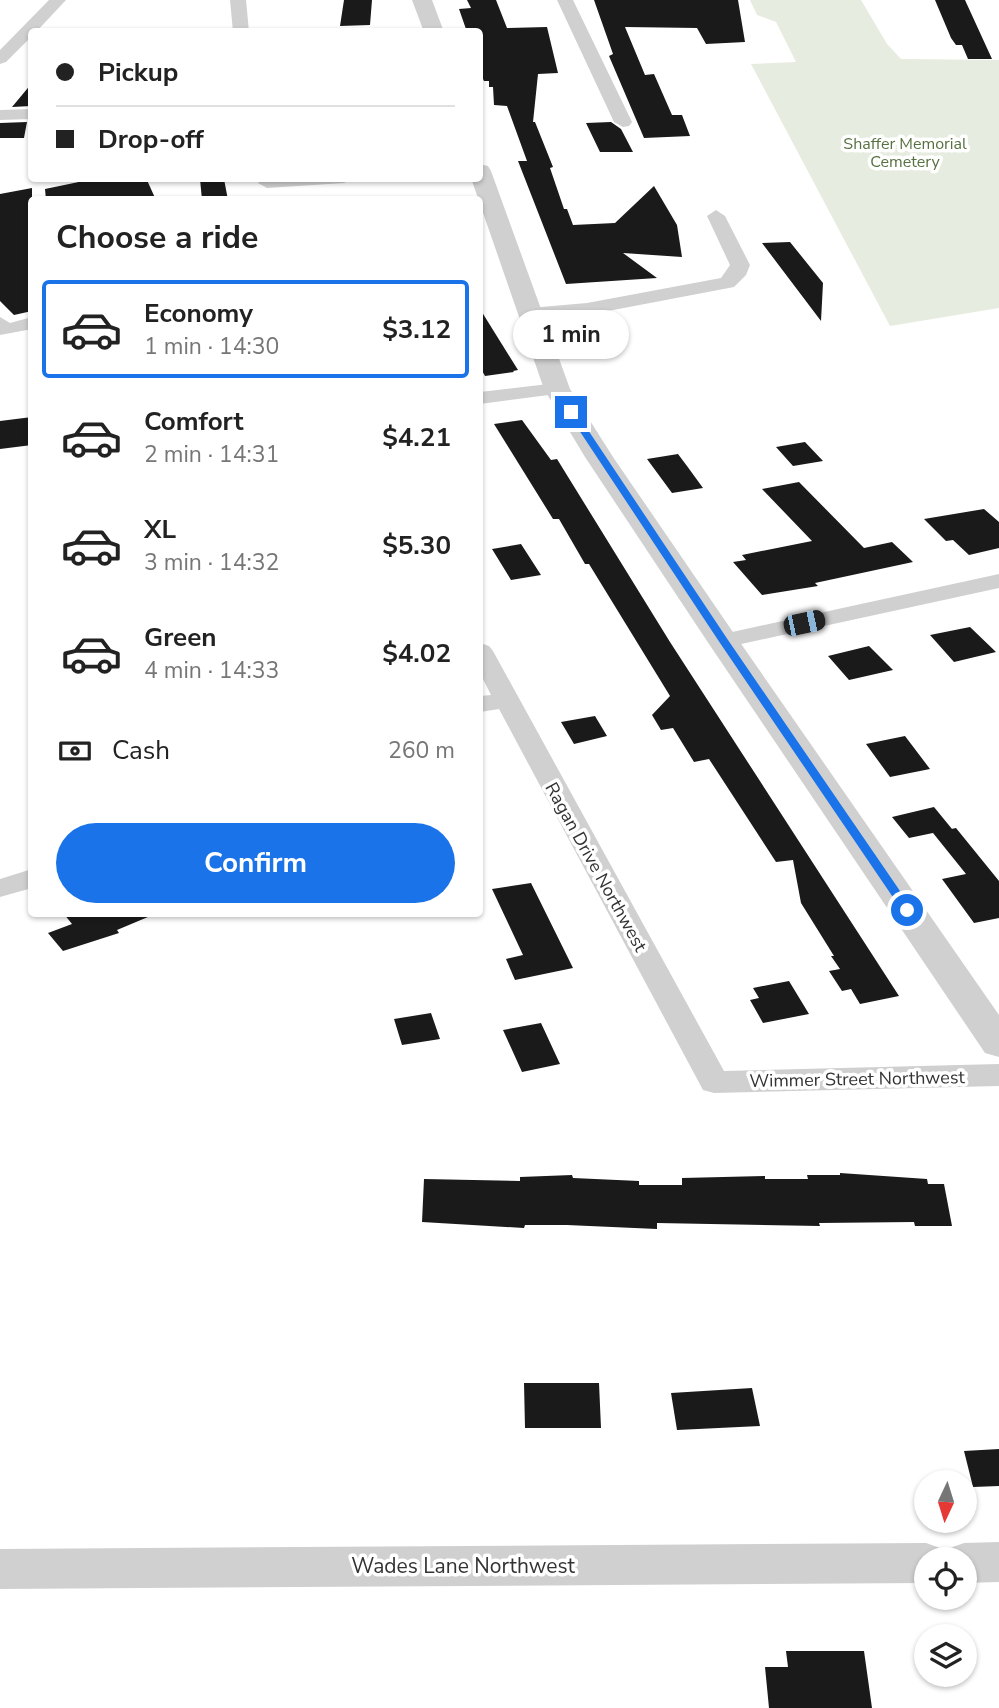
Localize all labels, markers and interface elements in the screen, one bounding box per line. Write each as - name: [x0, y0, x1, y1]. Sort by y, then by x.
- text: Pickup: [98, 55, 178, 90]
- text: Drop-off: [98, 122, 204, 157]
- park label: Shaffer Memorial Cemetery: [843, 133, 967, 173]
- text: Choose a ride: [56, 216, 258, 259]
- text: Economy: [144, 296, 253, 331]
- icon: car: [60, 298, 123, 361]
- callout: 1 min: [513, 310, 629, 360]
- text: $3.12: [382, 312, 451, 347]
- text: 1 min: [541, 319, 601, 350]
- text: 1 min · 14:30: [144, 331, 279, 362]
- route end: [555, 396, 587, 428]
- text: Comfort: [144, 404, 244, 439]
- icon: car: [60, 406, 123, 469]
- text: $4.21: [382, 420, 451, 455]
- text: 2 min · 14:31: [144, 439, 279, 470]
- text: XL: [144, 512, 176, 547]
- icon: car: [60, 514, 123, 577]
- text: $5.30: [382, 528, 451, 563]
- text: 3 min · 14:32: [144, 547, 279, 578]
- car: [782, 608, 827, 638]
- text: Green: [144, 620, 217, 655]
- icon: car: [60, 622, 123, 685]
- text: $4.02: [382, 636, 451, 671]
- text: 4 min · 14:33: [144, 655, 279, 686]
- icon: cash: [56, 732, 94, 770]
- text: Cash: [112, 733, 170, 768]
- text: 260 m: [388, 735, 455, 766]
- street label: Ragan Drive Northwest: [539, 778, 653, 956]
- button: Confirm: [56, 823, 455, 903]
- route start: [891, 894, 923, 926]
- street label: Wimmer Street Northwest: [749, 1065, 966, 1093]
- north arrow: [914, 1470, 976, 1533]
- map controls: [914, 1470, 977, 1687]
- button: locate: [914, 1547, 977, 1610]
- street label: Wades Lane Northwest: [351, 1552, 575, 1580]
- button: layers: [914, 1624, 977, 1687]

